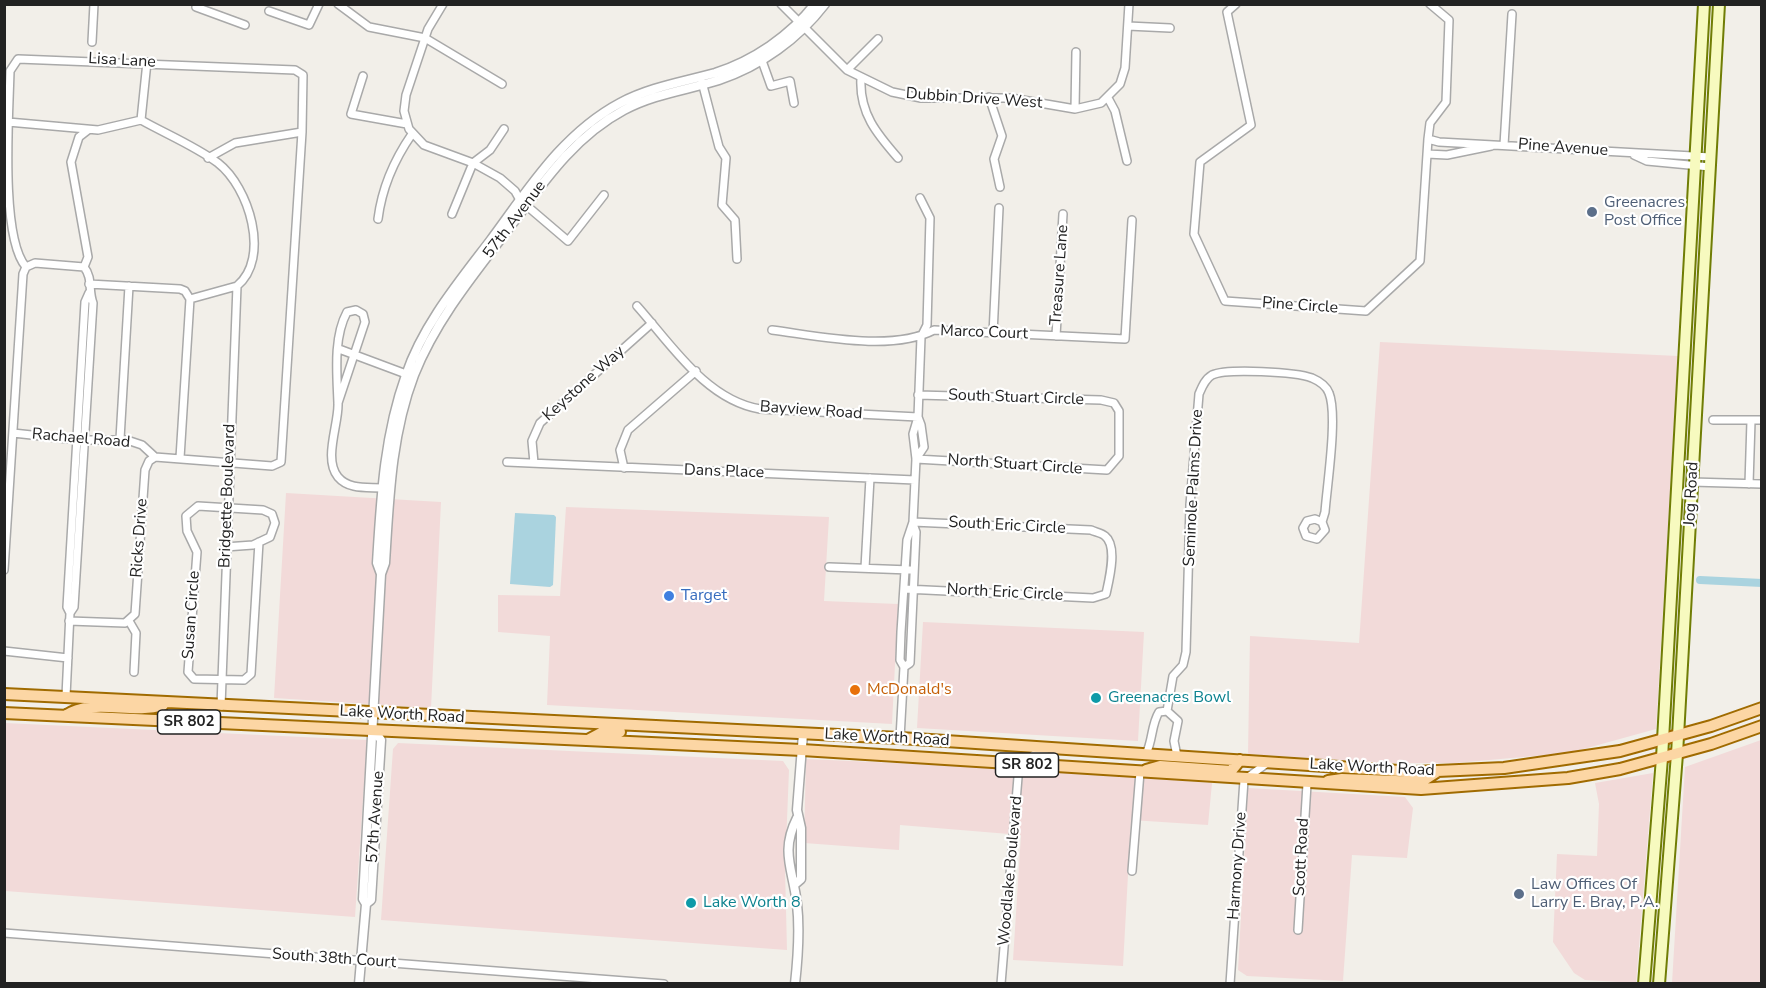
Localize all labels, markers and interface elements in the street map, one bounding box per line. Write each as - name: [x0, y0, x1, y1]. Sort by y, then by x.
- street label: Lisa Lane: [88, 50, 156, 72]
- street label: Dubbin Drive West: [905, 85, 1043, 113]
- street label: Pine Avenue: [1517, 135, 1609, 161]
- street label: 57th Avenue: [480, 177, 550, 263]
- place label: Greenacres Post Office: [1604, 193, 1685, 231]
- marker: Greenacres Post Office: [1585, 205, 1599, 219]
- street label: Treasure Lane: [1047, 224, 1073, 326]
- street label: Pine Circle: [1261, 294, 1339, 318]
- street label: Marco Court: [940, 322, 1028, 344]
- street label: Keystone Way: [539, 342, 629, 426]
- street label: South Stuart Circle: [948, 386, 1084, 410]
- street label: Bayview Road: [759, 398, 863, 424]
- street label: Seminole Palms Drive: [1180, 409, 1208, 567]
- street label: Bridgette Boulevard: [216, 424, 240, 568]
- street label: Rachael Road: [31, 425, 131, 453]
- street label: North Stuart Circle: [947, 451, 1083, 479]
- street label: Dans Place: [684, 461, 764, 483]
- street label: Jog Road: [1681, 461, 1703, 527]
- street label: Ricks Drive: [128, 498, 152, 578]
- street label: South Eric Circle: [948, 513, 1066, 539]
- street label: Susan Circle: [179, 570, 205, 660]
- street label: North Eric Circle: [946, 580, 1064, 606]
- place label: Target: [681, 586, 727, 606]
- marker: Target: [662, 589, 676, 603]
- place label: McDonald's: [867, 680, 952, 700]
- marker: McDonald's: [848, 683, 862, 697]
- place label: Greenacres Bowl: [1108, 688, 1231, 708]
- marker: Greenacres Bowl: [1089, 691, 1103, 705]
- street label: Lake Worth Road: [339, 702, 465, 728]
- road number: SR 802: [158, 710, 220, 734]
- street label: Lake Worth Road: [824, 725, 950, 751]
- road number: SR 802: [996, 753, 1058, 777]
- street label: Lake Worth Road: [1309, 755, 1435, 781]
- street label: 57th Avenue: [363, 770, 389, 864]
- street label: Woodlake Boulevard: [995, 795, 1027, 947]
- street label: Harmony Drive: [1225, 811, 1251, 921]
- street label: Scott Road: [1290, 817, 1314, 897]
- place label: Law Offices Of Larry E. Bray, P.A.: [1531, 875, 1659, 913]
- marker: Law Offices Of Larry E. Bray, P.A.: [1512, 887, 1526, 901]
- place label: Lake Worth 8: [703, 893, 801, 913]
- marker: Lake Worth 8: [684, 896, 698, 910]
- street label: South 38th Court: [271, 945, 397, 973]

